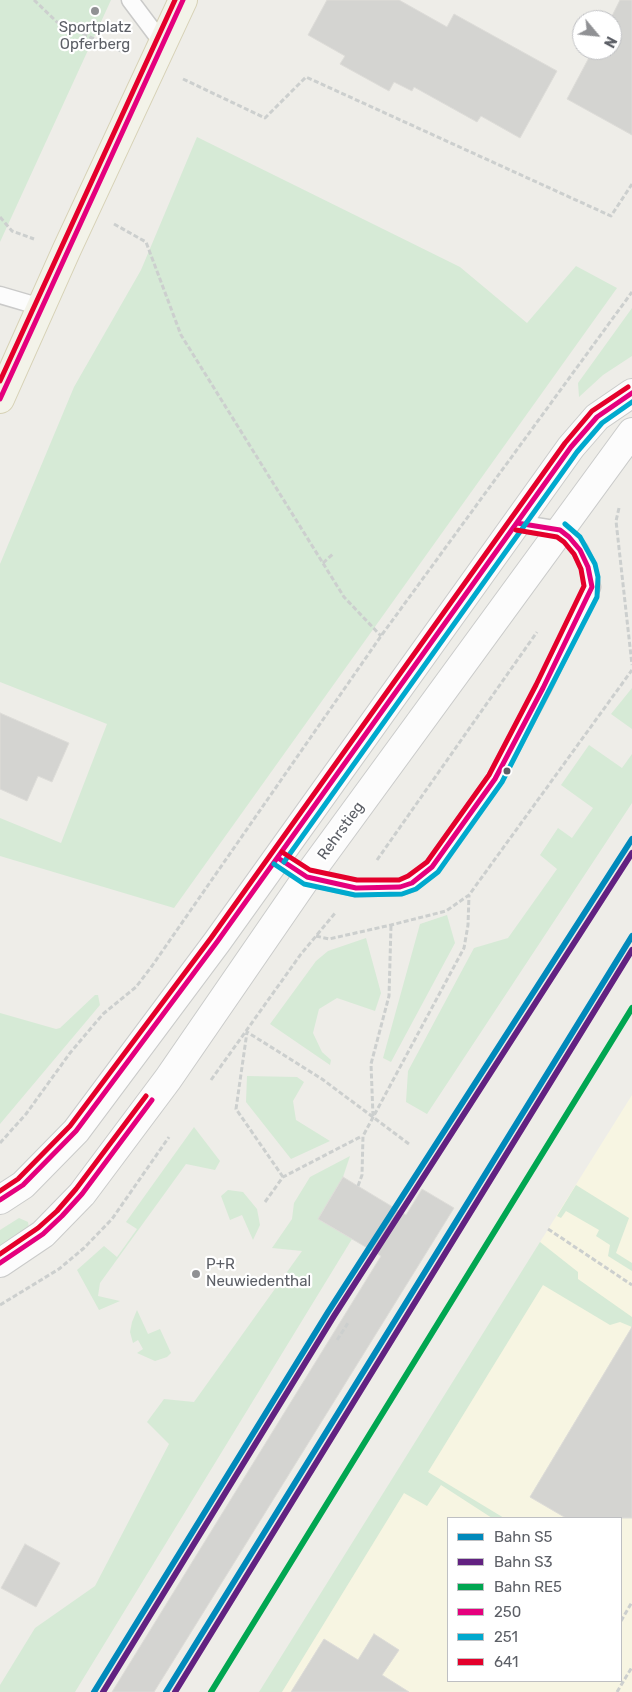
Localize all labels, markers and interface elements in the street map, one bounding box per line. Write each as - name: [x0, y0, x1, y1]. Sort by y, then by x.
- marker: Sportplatz Opferberg: [89, 5, 101, 17]
- north arrow: [572, 10, 622, 60]
- place label: Sportplatz Opferberg: [59, 19, 131, 54]
- text: N: [600, 33, 620, 50]
- unlabelled marker: [502, 766, 512, 776]
- street label: Rehrstieg: [314, 798, 368, 864]
- place label: P+R Neuwiedenthal: [206, 1256, 311, 1291]
- marker: P+R Neuwiedenthal: [190, 1268, 202, 1280]
- legend: [447, 1517, 622, 1682]
- text: Bahn S5: [494, 1528, 552, 1546]
- text: Bahn S3: [494, 1553, 553, 1571]
- text: Bahn RE5: [494, 1578, 562, 1596]
- text: 250: [494, 1603, 521, 1621]
- text: 251: [494, 1628, 518, 1646]
- text: 641: [494, 1653, 518, 1671]

